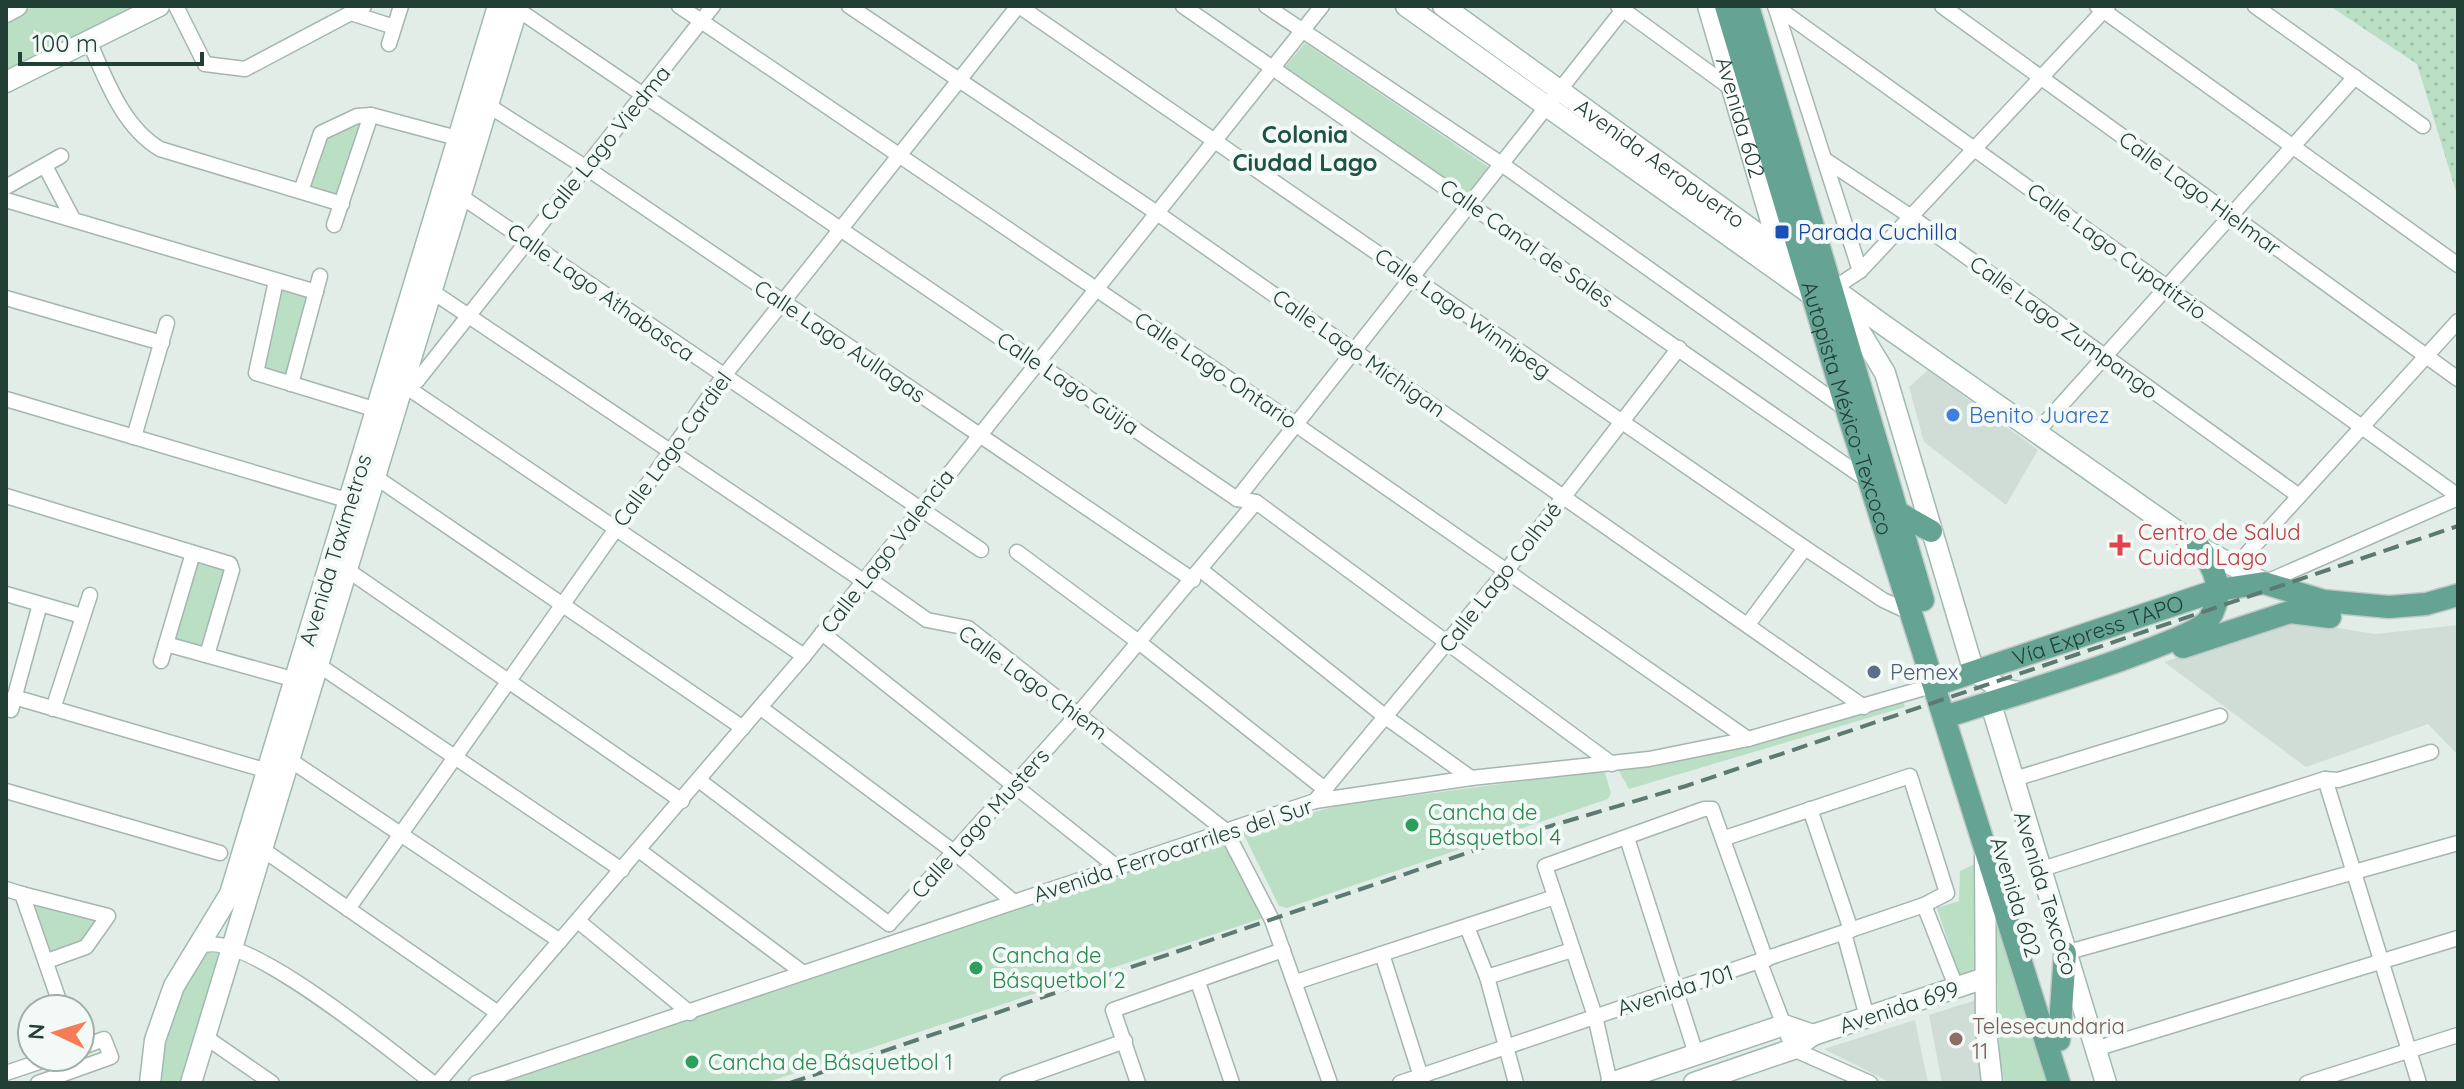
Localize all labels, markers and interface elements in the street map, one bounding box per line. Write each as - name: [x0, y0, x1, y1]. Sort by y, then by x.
- scale bar: [20, 16, 202, 66]
- text: 100 m: [32, 28, 98, 58]
- street label: Avenida 602: [1710, 53, 1772, 181]
- street label: Calle Lago Viedma: [534, 60, 676, 226]
- street label: Avenida Aeropuerto: [1570, 92, 1751, 234]
- district label: Colonia Ciudad Lago: [1232, 119, 1378, 177]
- street label: Calle Lago Hielmar: [2113, 125, 2287, 262]
- street label: Calle Canal de Sales: [1435, 172, 1619, 314]
- street label: Calle Lago Cupatitzio: [2022, 176, 2212, 326]
- street label: Calle Lago Athabasca: [502, 217, 700, 367]
- place label: Parada Cuchilla: [1798, 218, 1957, 246]
- marker: Parada Cuchilla: [1773, 223, 1791, 241]
- street label: Calle Lago Winnipeg: [1369, 242, 1557, 384]
- street label: Calle Lago Zumpango: [1964, 249, 2164, 405]
- street label: Calle Lago Aullagas: [749, 273, 931, 409]
- street label: Autopista México-Texcoco: [1795, 278, 1900, 539]
- street label: Calle Lago Michigan: [1267, 283, 1451, 423]
- street label: Calle Lago Ontario: [1129, 305, 1303, 435]
- street label: Calle Lago Güija: [992, 325, 1144, 441]
- street label: Calle Lago Cardiel: [606, 366, 738, 532]
- place label: Benito Juarez: [1969, 401, 2109, 429]
- marker: Benito Juarez: [1944, 406, 1962, 424]
- street label: Avenida Taxímetros: [293, 451, 377, 649]
- street label: Calle Lago Valencia: [814, 463, 960, 639]
- street label: Calle Lago Colhué: [1432, 496, 1568, 658]
- place label: Centro de Salud Cuidad Lago: [2138, 518, 2301, 571]
- marker: Centro de Salud Cuidad Lago: [2109, 534, 2131, 556]
- street label: Vía Express TAPO: [2009, 589, 2187, 672]
- street label: Calle Lago Chiem: [953, 618, 1113, 746]
- place label: Pemex: [1890, 658, 1958, 686]
- marker: Pemex: [1865, 663, 1883, 681]
- street label: Calle Lago Musters: [905, 742, 1055, 904]
- street label: Avenida Ferrocarriles del Sur: [1030, 791, 1317, 908]
- place label: Cancha de Básquetbol 4: [1428, 798, 1561, 851]
- street label: Avenida Texcoco: [2008, 807, 2084, 979]
- marker: Cancha de Básquetbol 4: [1403, 816, 1421, 834]
- street label: Avenida 602: [1984, 833, 2048, 961]
- place label: Cancha de Básquetbol 2: [992, 941, 1126, 994]
- street label: Avenida 701: [1614, 958, 1736, 1022]
- marker: Cancha de Básquetbol 2: [967, 959, 985, 977]
- street label: Avenida 699: [1836, 975, 1962, 1039]
- north arrow: [16, 993, 96, 1073]
- place label: Telesecundaria 11: [1972, 1012, 2125, 1065]
- text: N: [22, 1023, 51, 1041]
- marker: Telesecundaria 11: [1947, 1030, 1965, 1048]
- place label: Cancha de Básquetbol 1: [708, 1048, 953, 1076]
- marker: Cancha de Básquetbol 1: [683, 1053, 701, 1071]

